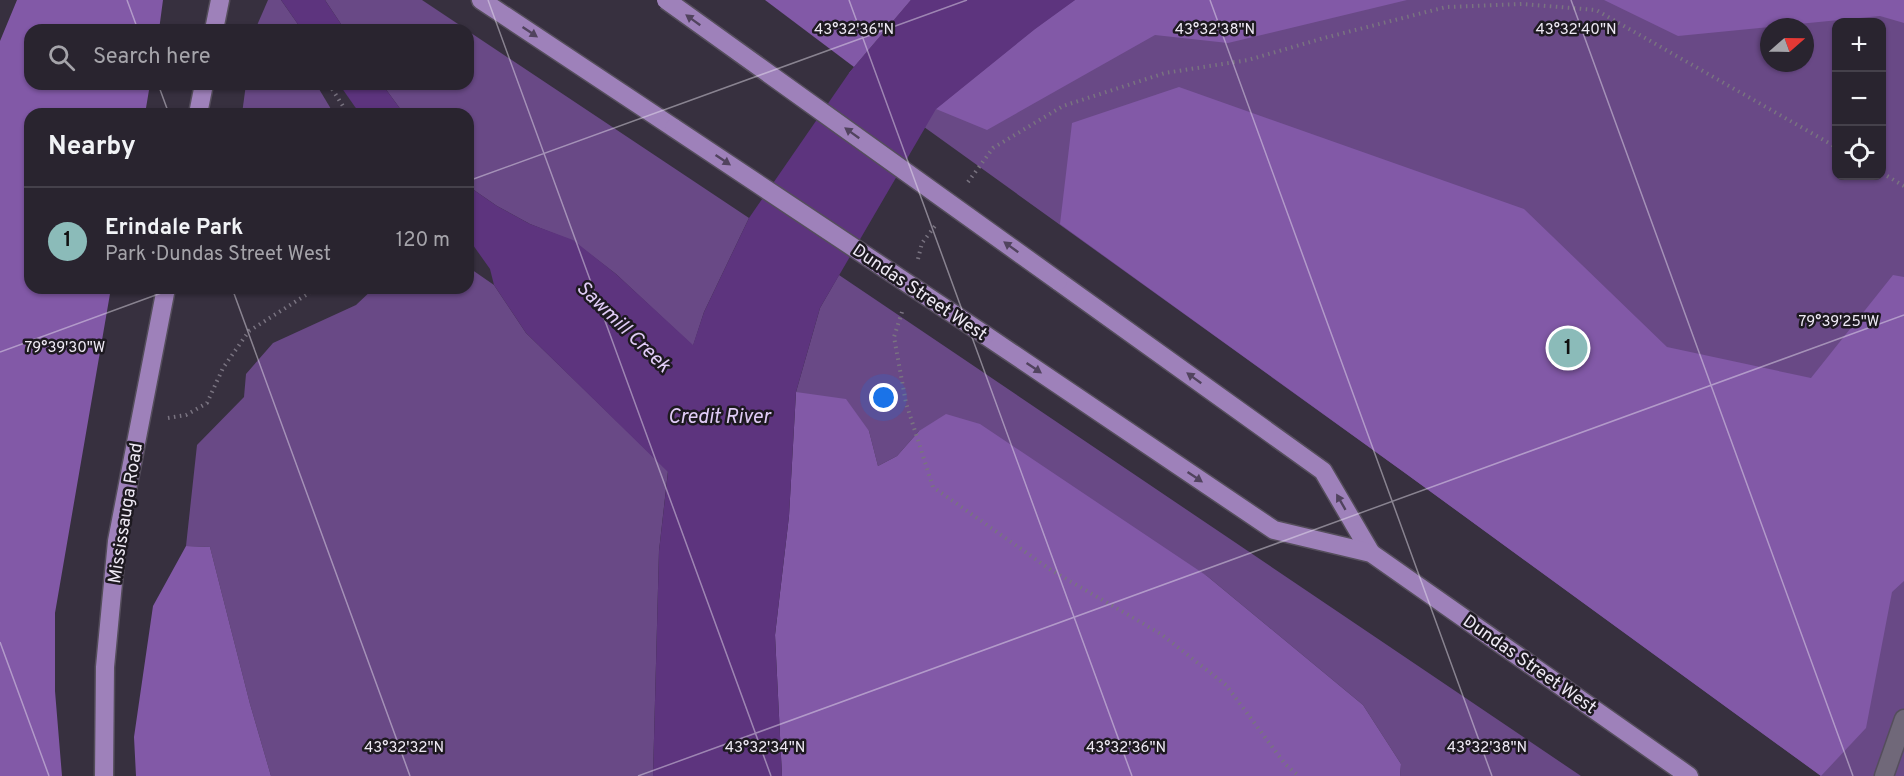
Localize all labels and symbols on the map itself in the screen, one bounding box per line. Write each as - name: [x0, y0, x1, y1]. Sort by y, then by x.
- one-way arrow: [686, 14, 702, 26]
- north arrow: [1760, 18, 1814, 72]
- text: 43°32'36"N: [814, 21, 894, 40]
- text: 43°32'38"N: [1175, 21, 1255, 40]
- text: 43°32'40"N: [1535, 21, 1617, 40]
- one-way arrow: [522, 27, 538, 38]
- one-way arrow: [844, 128, 860, 139]
- one-way arrow: [714, 155, 731, 166]
- street label: Dundas Street West: [847, 240, 991, 347]
- one-way arrow: [1003, 241, 1018, 253]
- water label: Sawmill Creek: [570, 276, 676, 380]
- text: 79°39'25"W: [1799, 313, 1879, 332]
- pin: 1: [1548, 326, 1588, 370]
- text: 79°39'30"W: [25, 339, 105, 358]
- one-way arrow: [1025, 362, 1041, 374]
- one-way arrow: [1187, 373, 1202, 385]
- your location: [869, 383, 898, 412]
- water label: Credit River: [668, 405, 772, 431]
- street label: Mississauga Road: [104, 441, 149, 585]
- one-way arrow: [1187, 471, 1204, 482]
- one-way arrow: [1337, 494, 1347, 511]
- street label: Dundas Street West: [1458, 611, 1600, 720]
- text: 43°32'32"N: [364, 739, 444, 758]
- text: 43°32'34"N: [725, 739, 805, 758]
- text: 43°32'36"N: [1086, 739, 1166, 758]
- text: 43°32'38"N: [1447, 739, 1527, 758]

